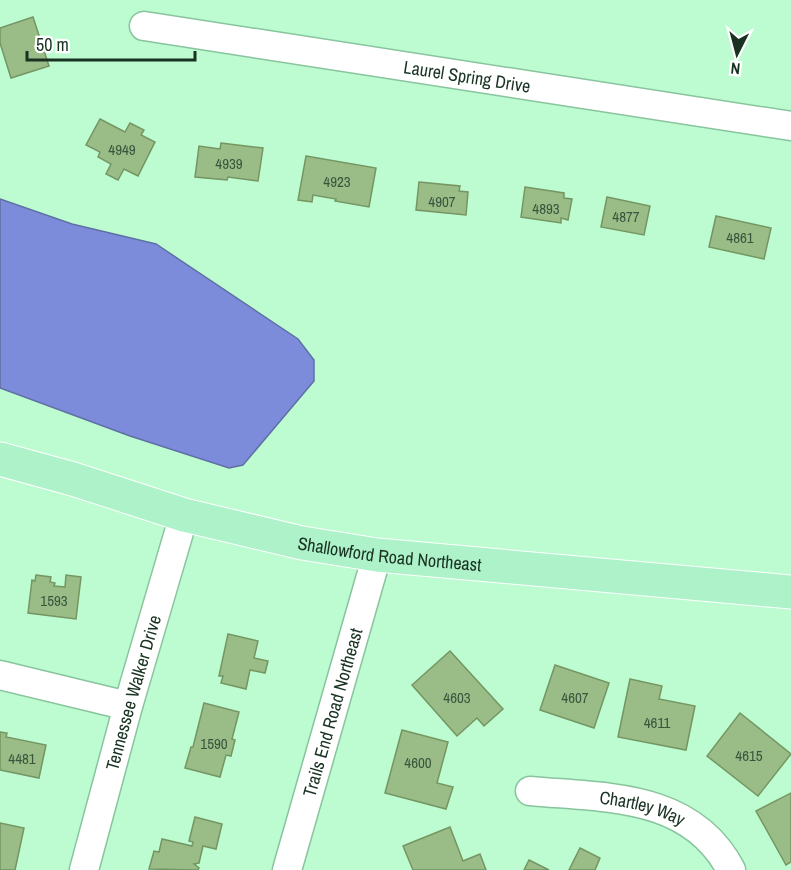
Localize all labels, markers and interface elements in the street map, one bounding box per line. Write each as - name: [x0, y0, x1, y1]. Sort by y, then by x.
- scale bar: [27, 24, 195, 62]
- north arrow: [707, 24, 767, 84]
- text: 50 m: [36, 32, 69, 57]
- street label: Laurel Spring Drive: [402, 54, 532, 98]
- text: N: [730, 57, 741, 80]
- house number: 4949: [108, 139, 136, 160]
- house number: 4939: [215, 153, 243, 174]
- house number: 4923: [323, 171, 351, 192]
- house number: 4907: [428, 191, 456, 212]
- house number: 4893: [532, 198, 560, 219]
- house number: 4877: [612, 206, 640, 227]
- house number: 4861: [726, 227, 754, 248]
- street label: Shallowford Road Northeast: [296, 530, 482, 577]
- house number: 1593: [40, 590, 68, 611]
- street label: Tennessee Walker Drive: [99, 612, 167, 773]
- street label: Trails End Road Northeast: [296, 625, 368, 800]
- house number: 4603: [443, 687, 471, 708]
- house number: 4607: [561, 687, 589, 708]
- house number: 4611: [644, 712, 670, 733]
- house number: 1590: [200, 733, 228, 754]
- house number: 4615: [735, 745, 763, 766]
- house number: 4481: [8, 748, 36, 769]
- house number: 4600: [404, 752, 432, 773]
- street label: Chartley Way: [598, 784, 691, 831]

